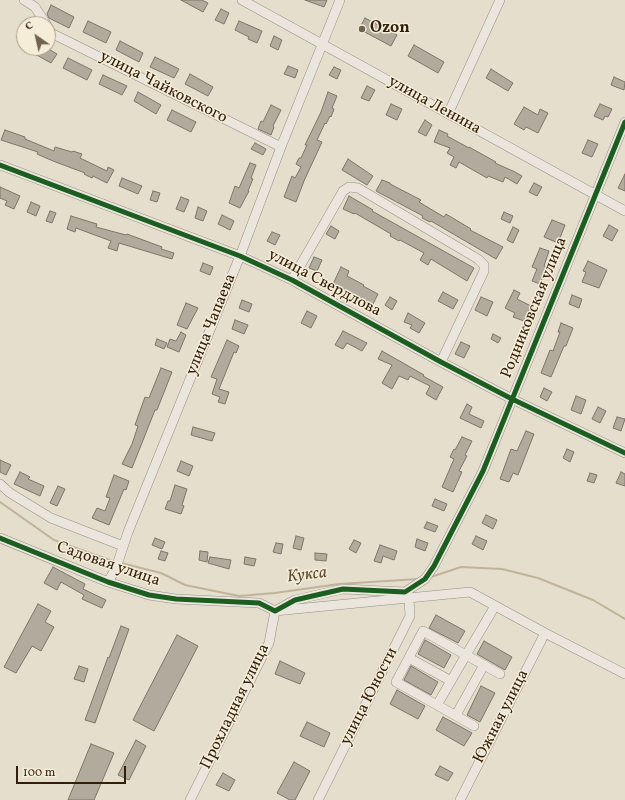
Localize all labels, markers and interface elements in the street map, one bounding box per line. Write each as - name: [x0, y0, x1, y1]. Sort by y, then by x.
- north arrow: [16, 16, 56, 56]
- text: С: [22, 18, 37, 35]
- place label: Ozon: [370, 19, 410, 39]
- marker: Ozon: [357, 24, 367, 34]
- street label: улица Чайковского: [96, 47, 230, 129]
- street label: улица Ленина: [384, 73, 484, 139]
- street label: Родниковская улица: [498, 235, 572, 381]
- street label: улица Свердлова: [264, 246, 384, 322]
- street label: улица Чапаева: [183, 271, 241, 379]
- street label: Садовая улица: [54, 538, 162, 592]
- water label: Кукса: [286, 563, 328, 589]
- street label: Прохладная улица: [197, 641, 275, 773]
- street label: улица Юности: [337, 645, 403, 749]
- street label: Южная улица: [470, 667, 534, 767]
- scale bar: [18, 758, 128, 784]
- text: 100 m: [23, 765, 55, 781]

